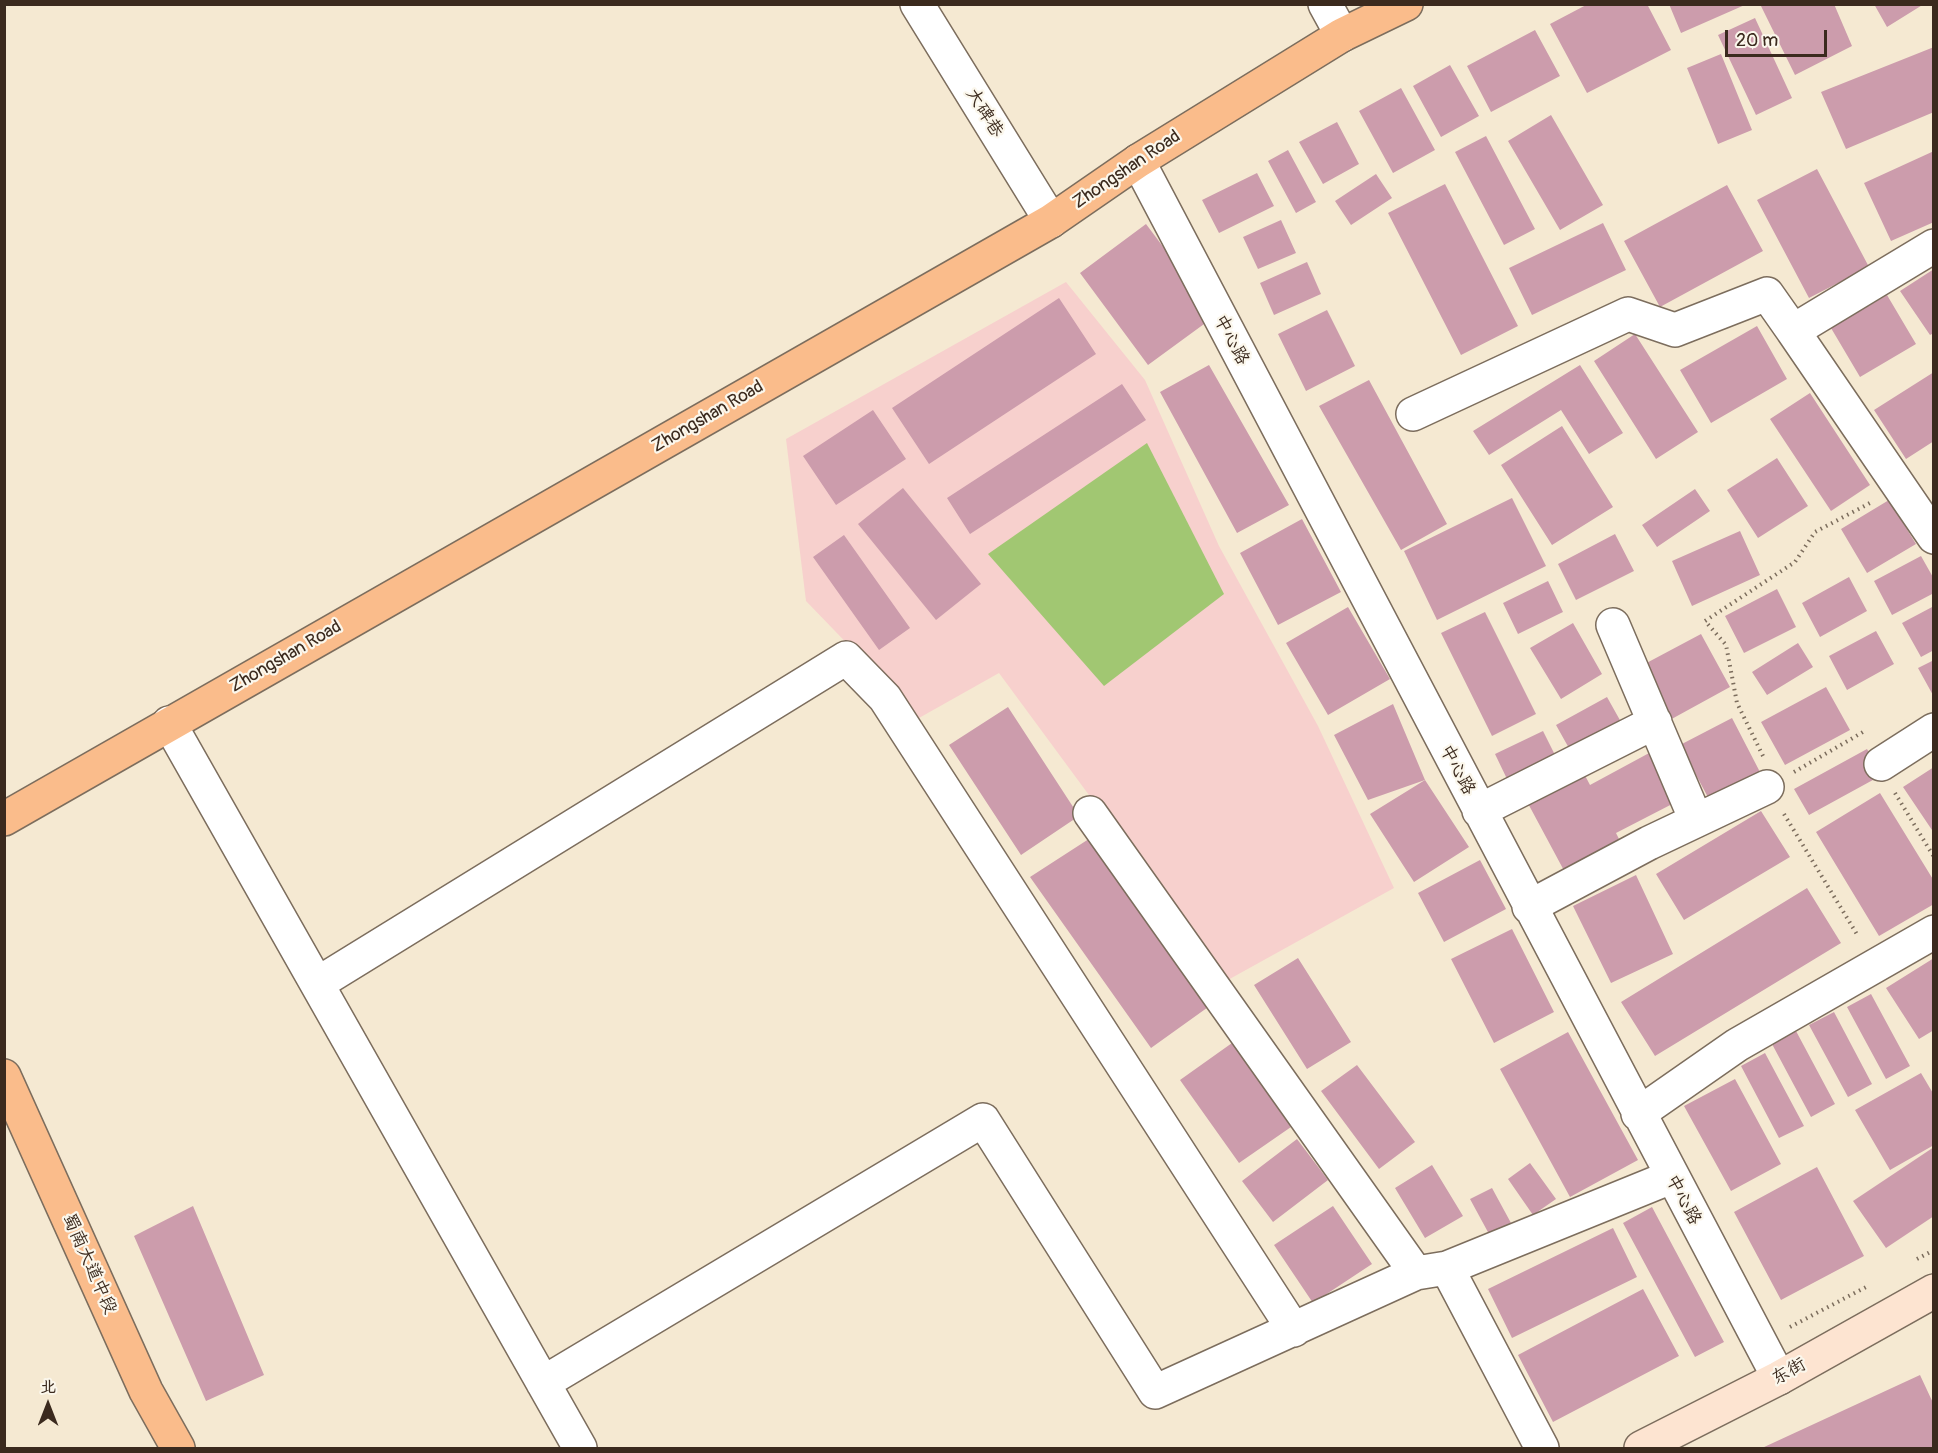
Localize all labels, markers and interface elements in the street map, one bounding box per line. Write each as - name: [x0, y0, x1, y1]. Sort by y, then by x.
- scale bar: [1728, 18, 1830, 56]
- text: 20 m: [1736, 29, 1778, 52]
- street label: 大碑巷: [961, 84, 1007, 142]
- street label: Zhongshan Road: [1069, 126, 1185, 214]
- street label: 中心路: [1209, 311, 1253, 369]
- street label: Zhongshan Road: [648, 376, 768, 458]
- street label: Zhongshan Road: [226, 616, 346, 698]
- street label: 中心路: [1435, 741, 1479, 799]
- street label: 中心路: [1661, 1171, 1705, 1229]
- street label: 蜀南大道中段: [57, 1210, 121, 1318]
- street label: 东街: [1768, 1354, 1810, 1390]
- north arrow: [18, 1375, 78, 1435]
- text: 北: [40, 1377, 56, 1397]

